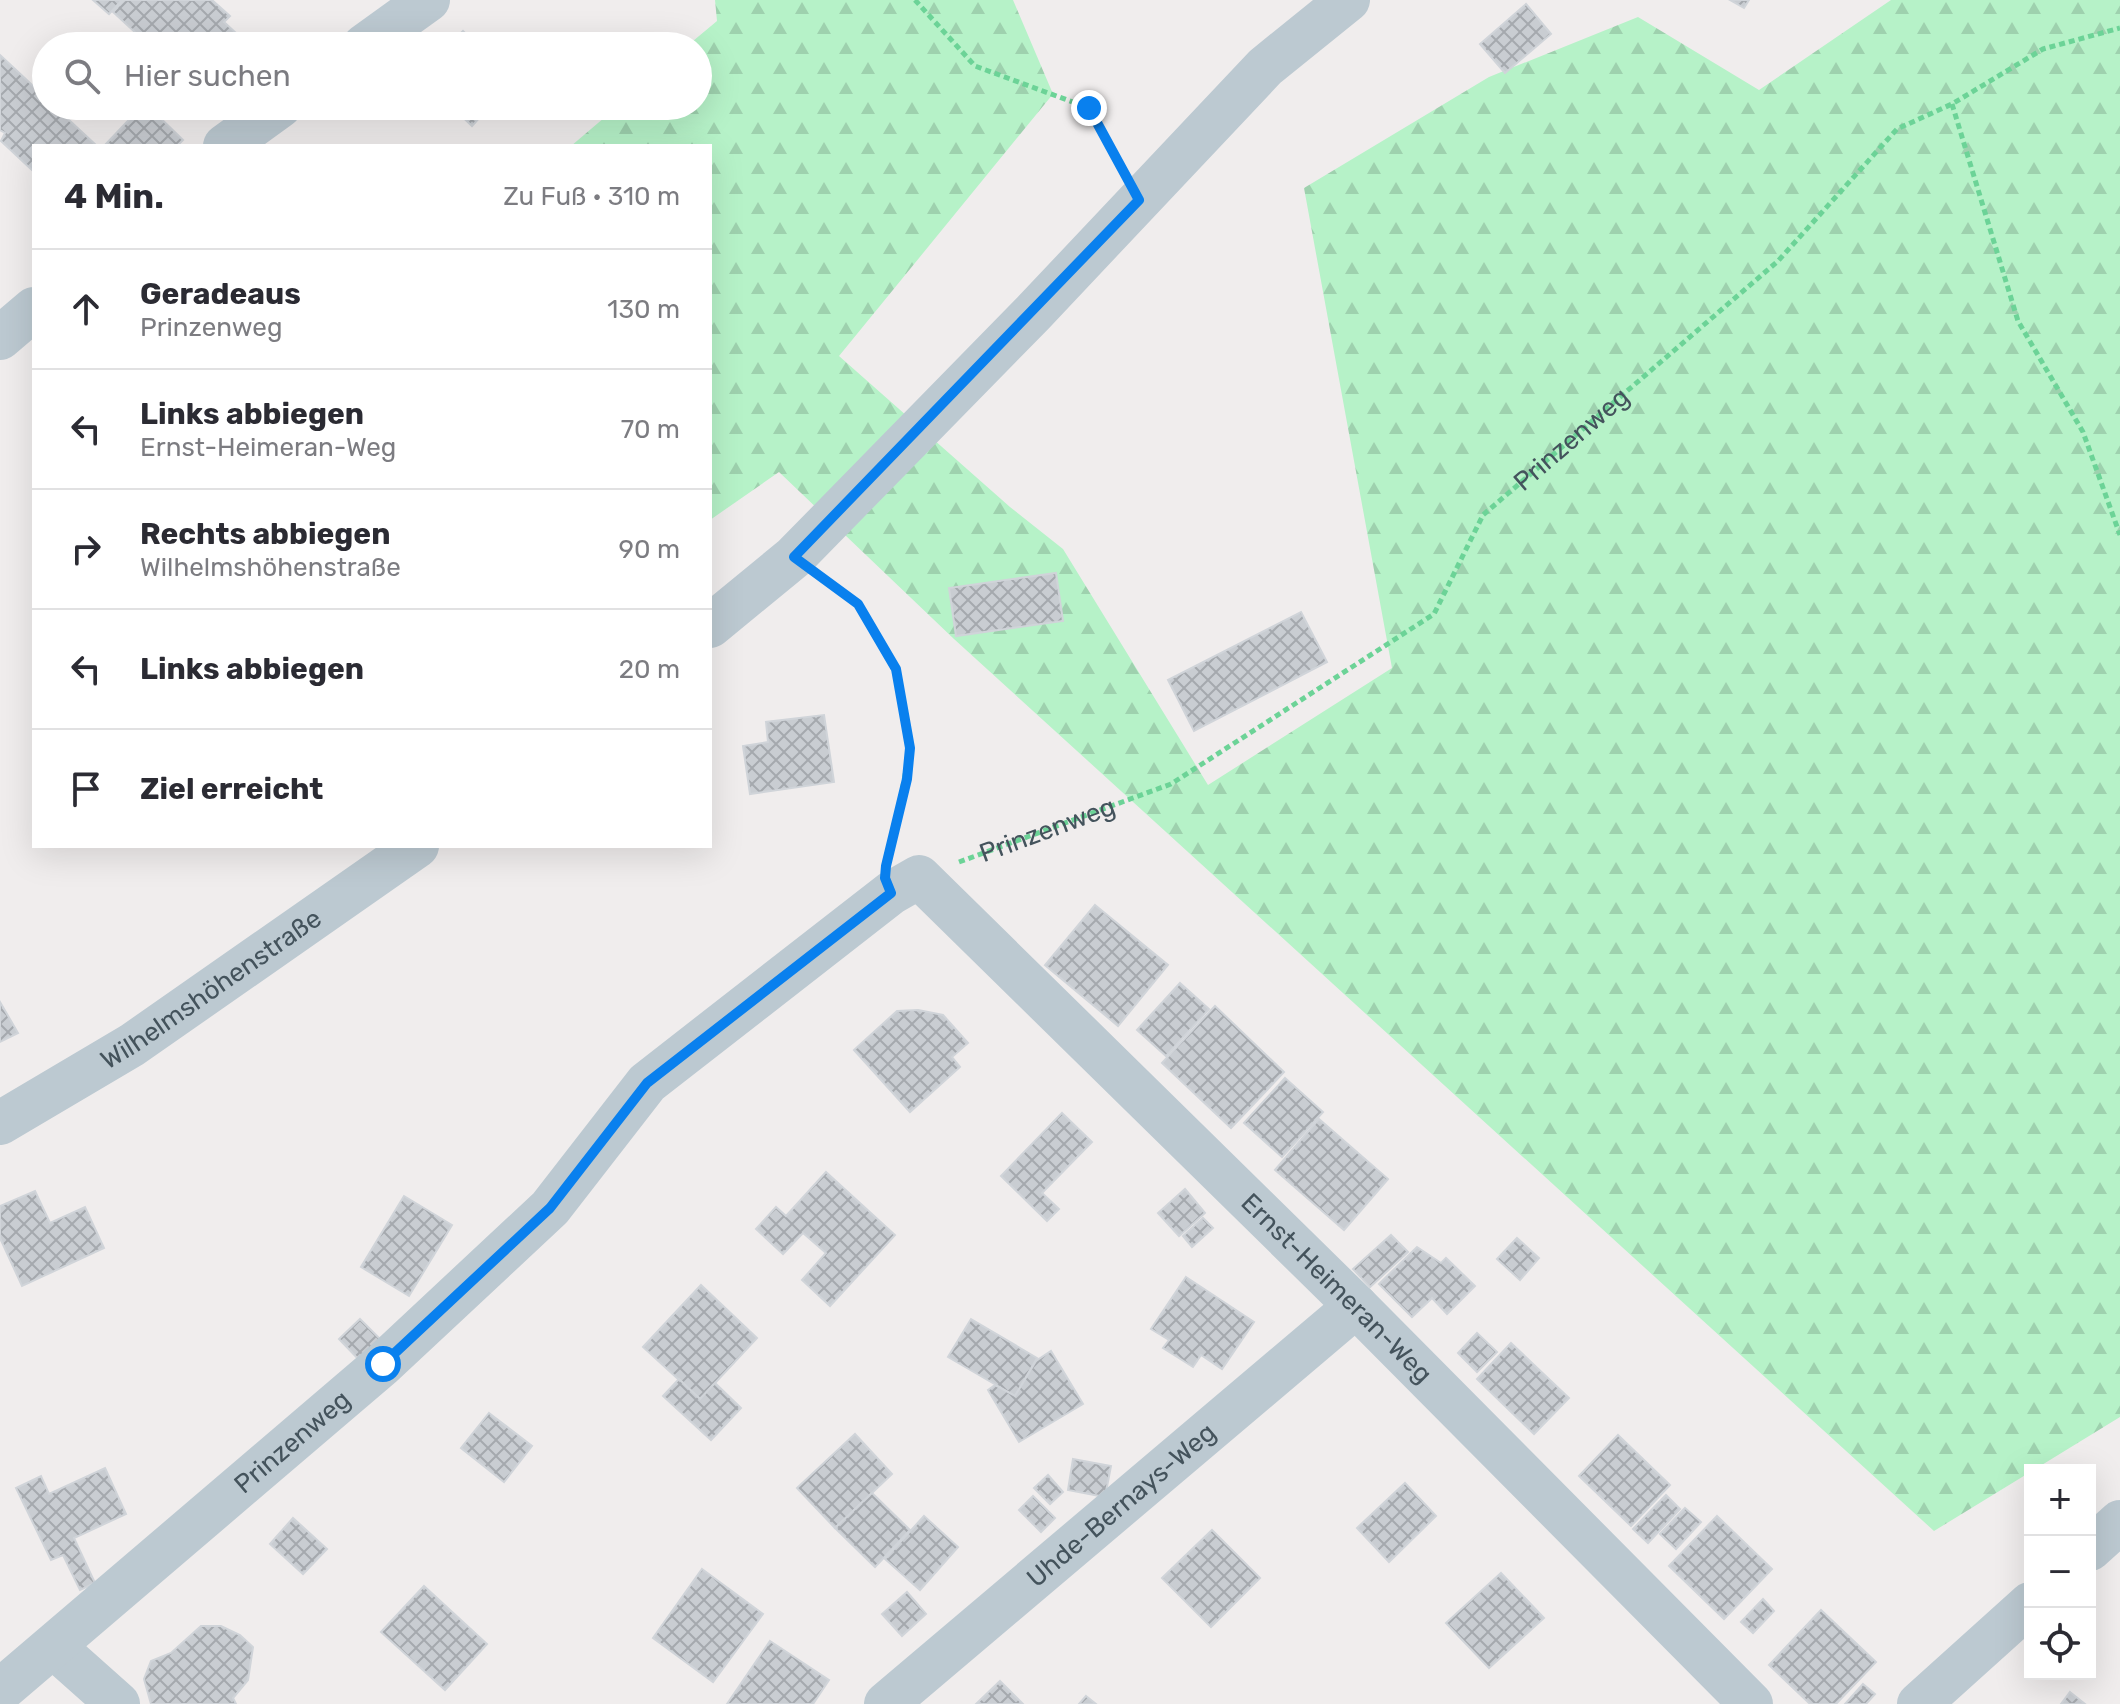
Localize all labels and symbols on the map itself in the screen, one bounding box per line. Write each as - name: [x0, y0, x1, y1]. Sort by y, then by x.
- route end: [1071, 90, 1107, 126]
- street label: Prinzenweg: [1508, 381, 1636, 498]
- street label: Prinzenweg: [975, 791, 1120, 869]
- street label: Wilhelmshöhenstraße: [95, 903, 327, 1076]
- street label: Ernst-Heimeran-Weg: [1235, 1187, 1438, 1390]
- route start: [365, 1346, 401, 1382]
- street label: Prinzenweg: [228, 1384, 357, 1500]
- street label: Uhde-Bernays-Weg: [1021, 1417, 1222, 1594]

